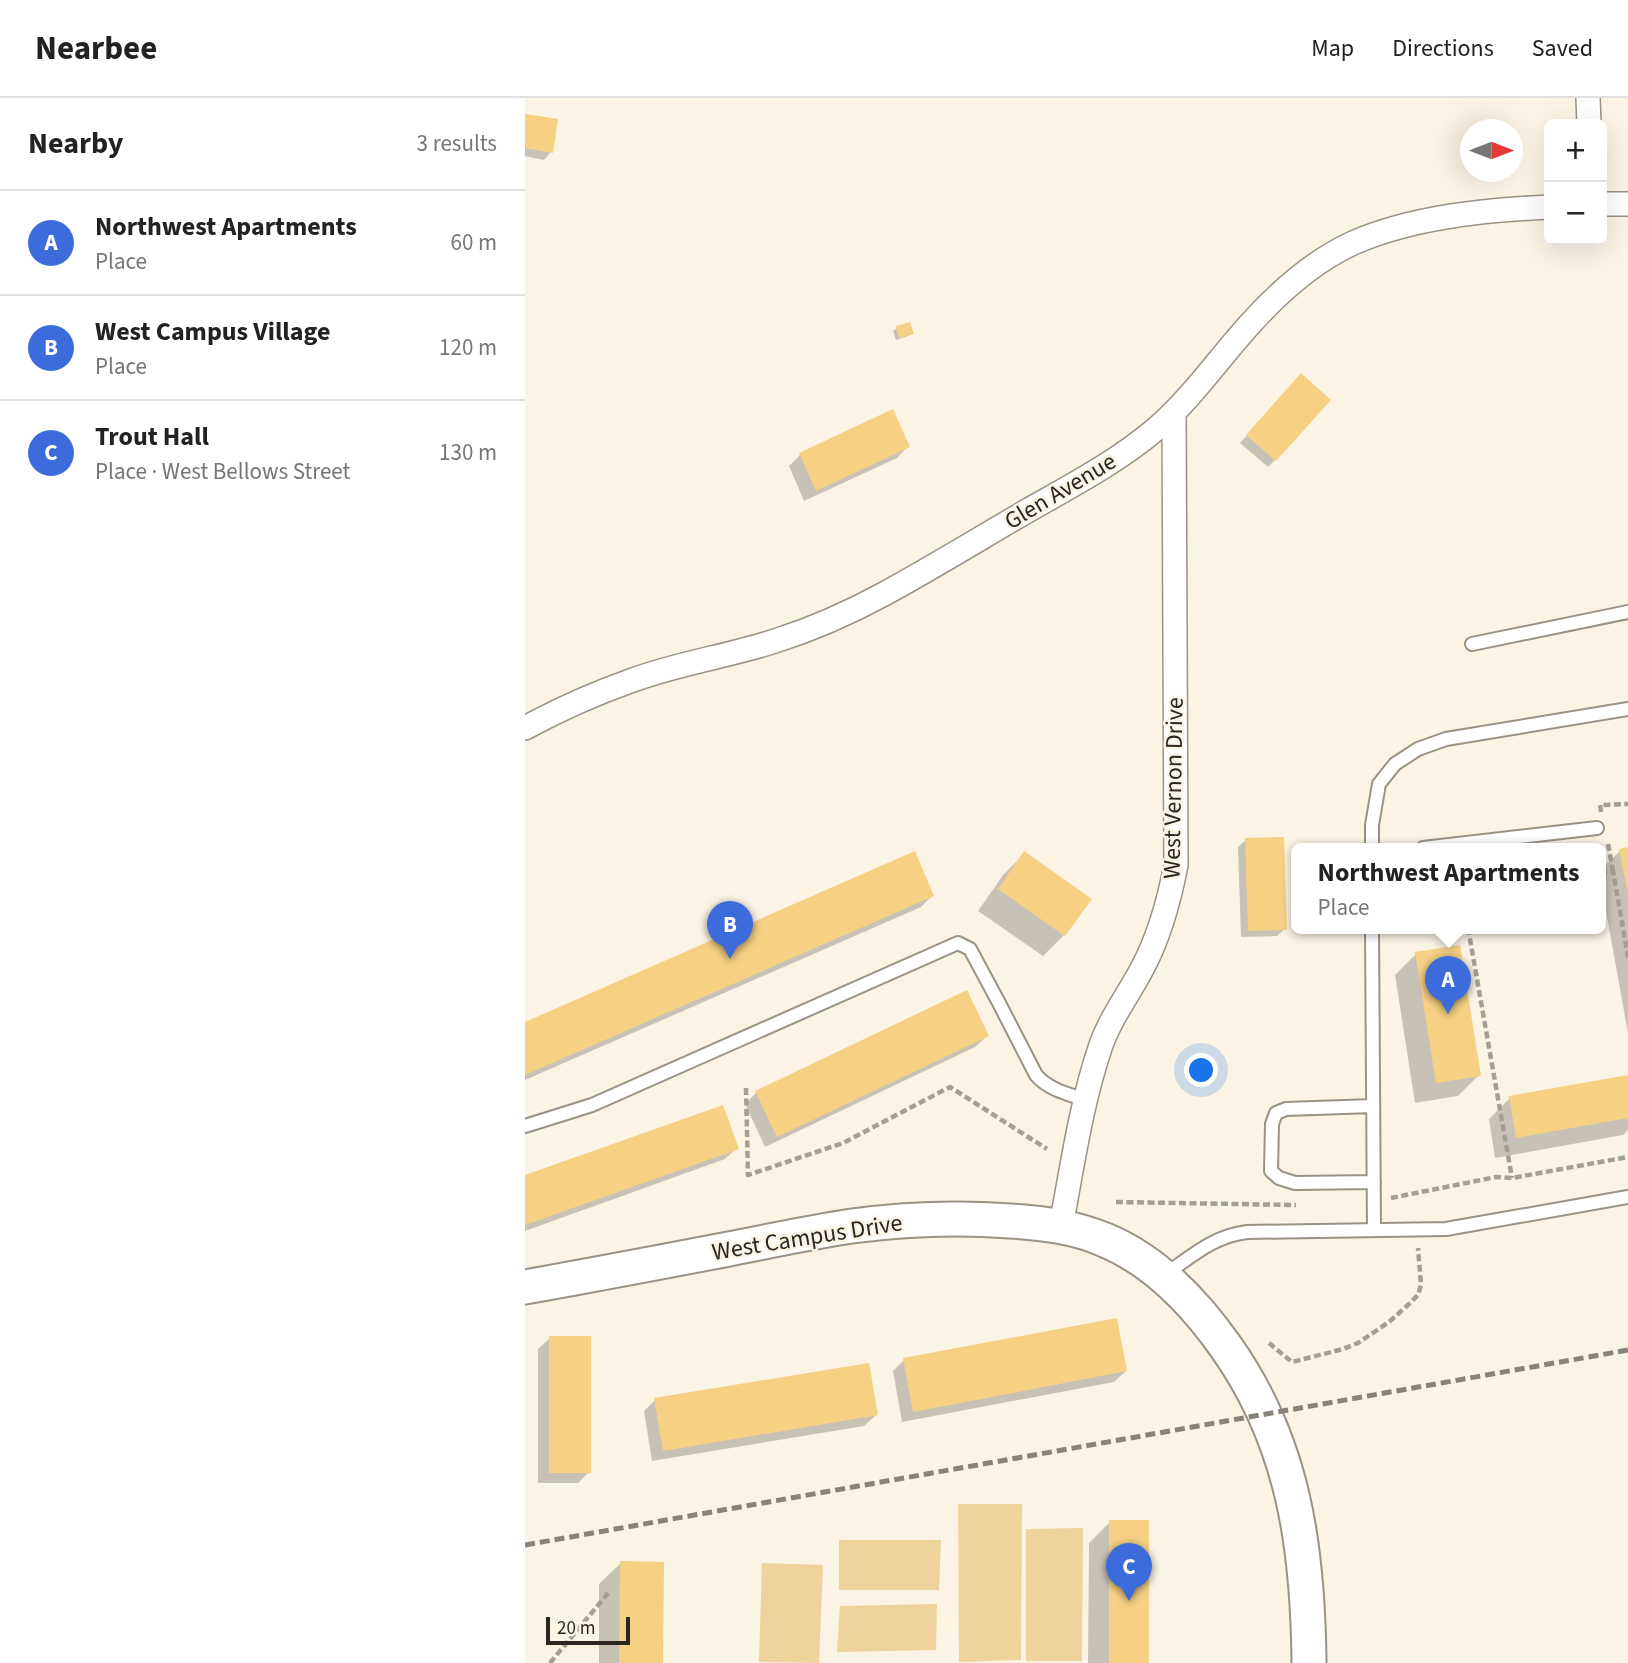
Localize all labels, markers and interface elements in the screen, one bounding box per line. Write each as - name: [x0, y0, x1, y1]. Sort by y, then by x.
- text: Nearbee: [35, 25, 157, 72]
- text: Map: [1311, 31, 1354, 66]
- text: Directions: [1392, 31, 1494, 66]
- text: Saved: [1532, 31, 1593, 66]
- north arrow: [1460, 119, 1523, 182]
- map controls: [1544, 119, 1607, 245]
- button: +: [1544, 119, 1607, 182]
- text: Nearby: [28, 122, 123, 165]
- text: 3 results: [417, 127, 497, 160]
- button: −: [1544, 182, 1607, 245]
- text: Northwest Apartments: [95, 208, 357, 245]
- text: A: [44, 226, 58, 259]
- text: 60 m: [450, 226, 497, 259]
- text: Place: [95, 245, 147, 278]
- text: West Campus Village: [95, 313, 330, 350]
- text: B: [44, 331, 58, 364]
- text: 120 m: [439, 331, 497, 364]
- text: Place: [95, 350, 147, 383]
- text: Trout Hall: [95, 418, 209, 455]
- text: C: [44, 436, 58, 469]
- text: 130 m: [439, 436, 497, 469]
- street label: Glen Avenue: [998, 444, 1123, 539]
- text: Place · West Bellows Street: [95, 455, 350, 488]
- street label: West Vernon Drive: [1154, 697, 1193, 879]
- popup: [1291, 843, 1606, 934]
- text: Northwest Apartments: [1318, 854, 1579, 891]
- text: Place: [1318, 891, 1369, 924]
- pin: B: [707, 901, 753, 959]
- pin: A: [1425, 956, 1471, 1014]
- your location: [1184, 1053, 1218, 1087]
- street label: West Campus Drive: [709, 1205, 905, 1270]
- pin: C: [1106, 1543, 1152, 1601]
- scale bar: [546, 1614, 630, 1646]
- text: 20 m: [557, 1615, 595, 1642]

